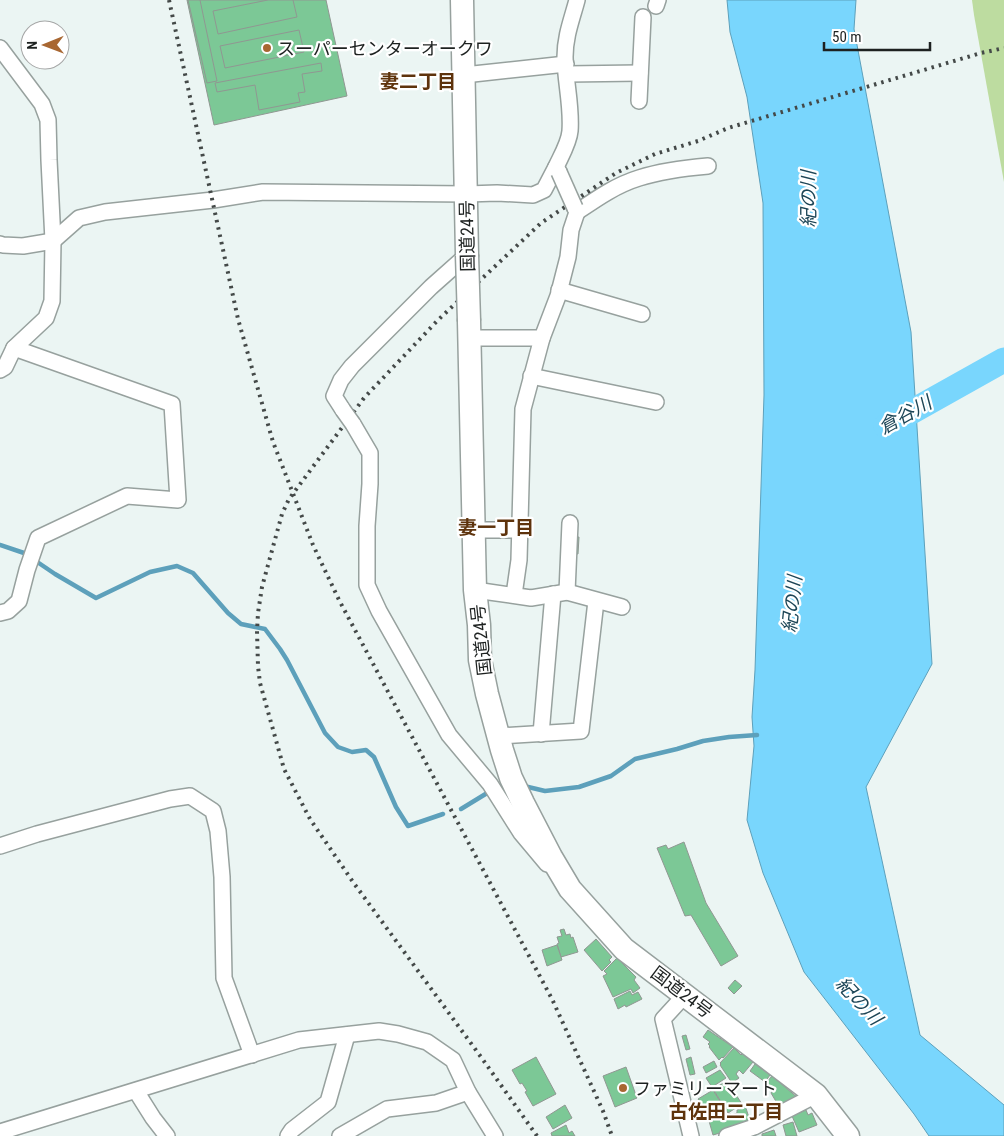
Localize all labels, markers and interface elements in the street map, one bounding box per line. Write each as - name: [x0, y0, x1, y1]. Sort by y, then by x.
- north arrow: [20, 20, 70, 70]
- scale bar: [824, 20, 930, 52]
- text: 50 m: [832, 28, 862, 46]
- place label: スーパーセンターオークワ: [277, 38, 493, 59]
- text: N: [24, 41, 40, 50]
- marker: スーパーセンターオークワ: [261, 42, 273, 54]
- district label: 妻二丁目: [380, 70, 456, 93]
- water label: 紀の川: [797, 169, 820, 228]
- street label: 国道24号: [456, 200, 478, 272]
- water label: 倉谷川: [874, 390, 937, 439]
- district label: 妻一丁目: [458, 516, 534, 539]
- water label: 紀の川: [778, 572, 807, 634]
- street label: 国道24号: [467, 603, 495, 677]
- street label: 国道24号: [647, 962, 717, 1022]
- water label: 紀の川: [831, 972, 888, 1031]
- place label: ファミリーマート: [633, 1078, 777, 1099]
- marker: ファミリーマート: [617, 1082, 629, 1094]
- district label: 古佐田二丁目: [669, 1100, 783, 1123]

